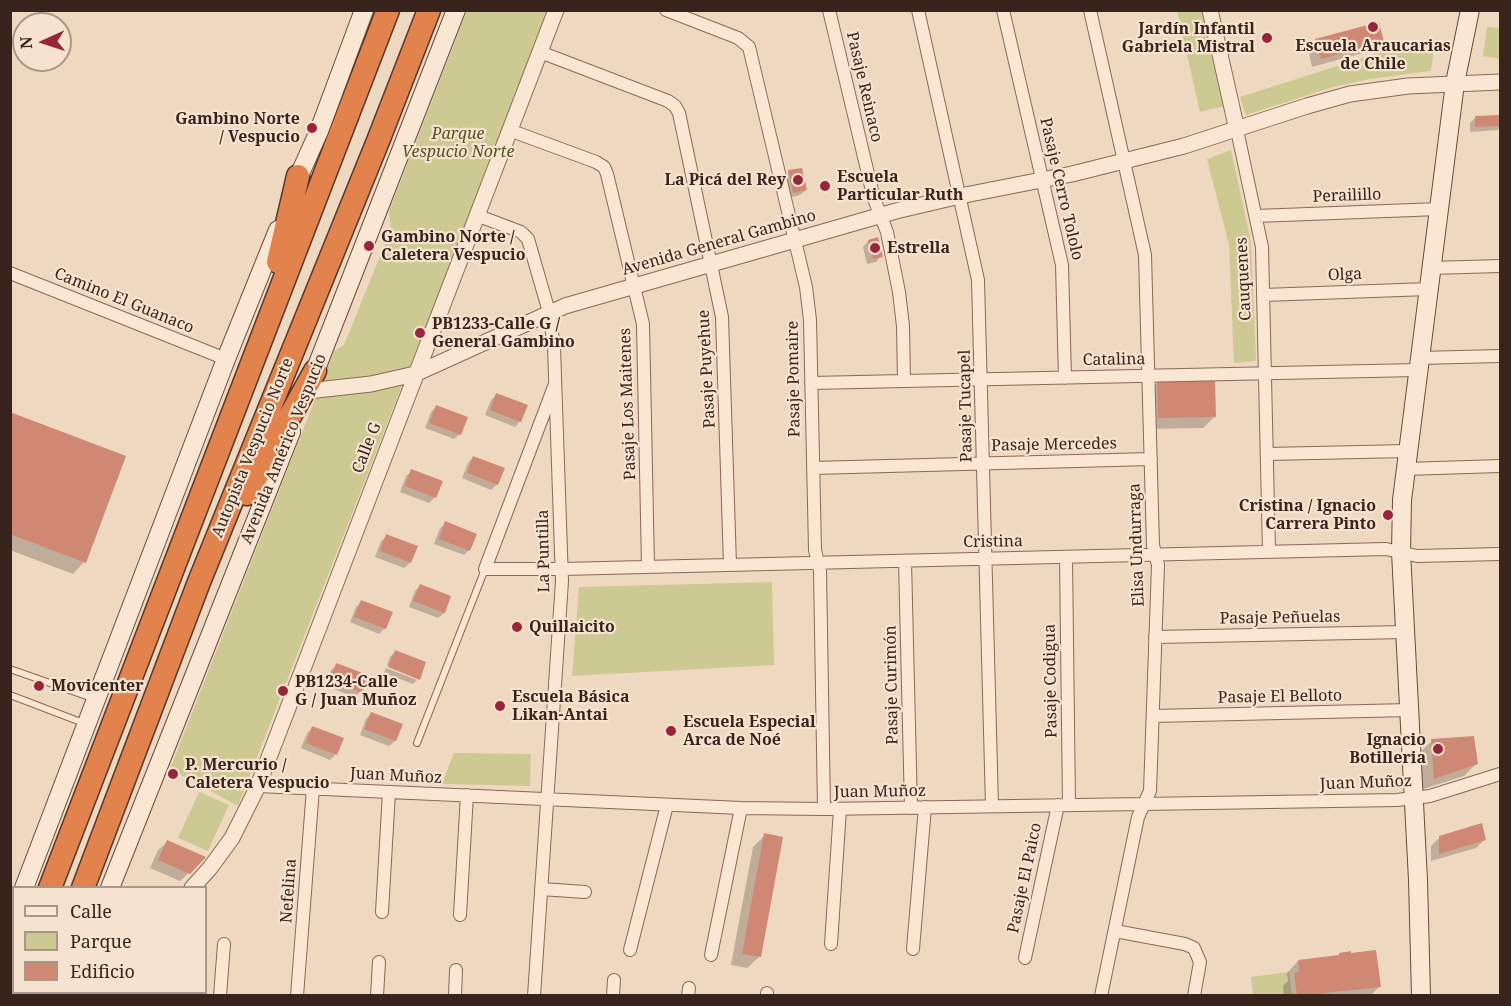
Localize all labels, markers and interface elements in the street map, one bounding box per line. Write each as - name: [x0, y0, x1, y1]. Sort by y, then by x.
- north arrow: [12, 12, 72, 72]
- place label: Jardín Infantil Gabriela Mistral: [1122, 19, 1255, 57]
- marker: Escuela Araucarias de Chile: [1366, 20, 1380, 34]
- street label: Pasaje Reinaco: [842, 30, 886, 144]
- marker: Jardín Infantil Gabriela Mistral: [1260, 31, 1274, 45]
- text: N: [15, 36, 37, 50]
- place label: Escuela Araucarias de Chile: [1295, 36, 1451, 74]
- place label: Gambino Norte / Vespucio: [175, 109, 300, 147]
- street label: Pasaje Cerro Tololo: [1035, 116, 1087, 262]
- marker: Gambino Norte / Vespucio: [305, 121, 319, 135]
- park label: Parque Vespucio Norte: [402, 124, 514, 162]
- place label: Escuela Particular Ruth: [837, 167, 963, 205]
- place label: La Picá del Rey: [665, 170, 786, 190]
- marker: La Picá del Rey: [791, 173, 805, 187]
- marker: Escuela Particular Ruth: [818, 179, 832, 193]
- street label: Perailillo: [1312, 185, 1382, 207]
- street label: Avenida General Gambino: [620, 206, 818, 280]
- place label: Gambino Norte / Caletera Vespucio: [381, 227, 525, 265]
- street label: Cauquenes: [1232, 237, 1256, 321]
- place label: Estrella: [887, 238, 950, 258]
- marker: Gambino Norte / Caletera Vespucio: [362, 239, 376, 253]
- marker: Estrella: [868, 241, 882, 255]
- street label: Camino El Guanaco: [51, 264, 197, 338]
- street label: Olga: [1327, 265, 1363, 285]
- street label: Pasaje Puyehue: [694, 309, 720, 429]
- place label: PB1233-Calle G / General Gambino: [432, 314, 575, 352]
- street label: Pasaje Pomaire: [783, 321, 805, 437]
- marker: PB1233-Calle G / General Gambino: [413, 326, 427, 340]
- street label: Pasaje Los Maitenes: [616, 328, 640, 480]
- street label: Pasaje Tucapel: [955, 350, 977, 462]
- street label: Catalina: [1082, 350, 1146, 370]
- street label: Avenida Américo Vespucio: [237, 351, 331, 547]
- street label: Autopista Vespucio Norte: [208, 355, 298, 541]
- street label: Calle G: [349, 420, 385, 476]
- street label: Pasaje Mercedes: [991, 434, 1117, 456]
- street label: Elisa Undurraga: [1125, 483, 1149, 607]
- place label: Cristina / Ignacio Carrera Pinto: [1239, 496, 1376, 534]
- marker: Cristina / Ignacio Carrera Pinto: [1381, 508, 1395, 522]
- street label: La Puntilla: [534, 509, 554, 593]
- street label: Cristina: [963, 532, 1023, 552]
- street label: Pasaje Peñuelas: [1219, 607, 1341, 629]
- place label: Quillaicito: [529, 617, 615, 637]
- marker: Quillaicito: [510, 620, 524, 634]
- street label: Pasaje Codigua: [1040, 624, 1062, 738]
- street label: Pasaje Curimón: [881, 625, 903, 745]
- place label: PB1234-Calle G / Juan Muñoz: [295, 672, 417, 710]
- place label: Movicenter: [51, 676, 144, 696]
- marker: Movicenter: [32, 679, 46, 693]
- marker: PB1234-Calle G / Juan Muñoz: [276, 684, 290, 698]
- street label: Pasaje El Belloto: [1218, 686, 1342, 708]
- place label: Escuela Básica Likan-Antai: [512, 687, 630, 725]
- marker: Escuela Básica Likan-Antai: [493, 699, 507, 713]
- place label: Escuela Especial Arca de Noé: [683, 712, 816, 750]
- marker: Escuela Especial Arca de Noé: [664, 724, 678, 738]
- place label: Ignacio Botilleria: [1349, 730, 1426, 768]
- marker: Ignacio Botilleria: [1431, 742, 1445, 756]
- place label: P. Mercurio / Caletera Vespucio: [185, 755, 329, 793]
- street label: Juan Muñoz: [349, 764, 443, 788]
- marker: P. Mercurio / Caletera Vespucio: [166, 767, 180, 781]
- street label: Juan Muñoz: [1320, 772, 1412, 794]
- street label: Juan Muñoz: [834, 782, 926, 802]
- street label: Pasaje El Paico: [1004, 821, 1046, 935]
- street label: Nefelina: [277, 858, 301, 924]
- legend: [12, 886, 207, 994]
- text: Calle: [70, 899, 112, 923]
- text: Parque: [70, 929, 132, 953]
- text: Edificio: [70, 959, 135, 983]

